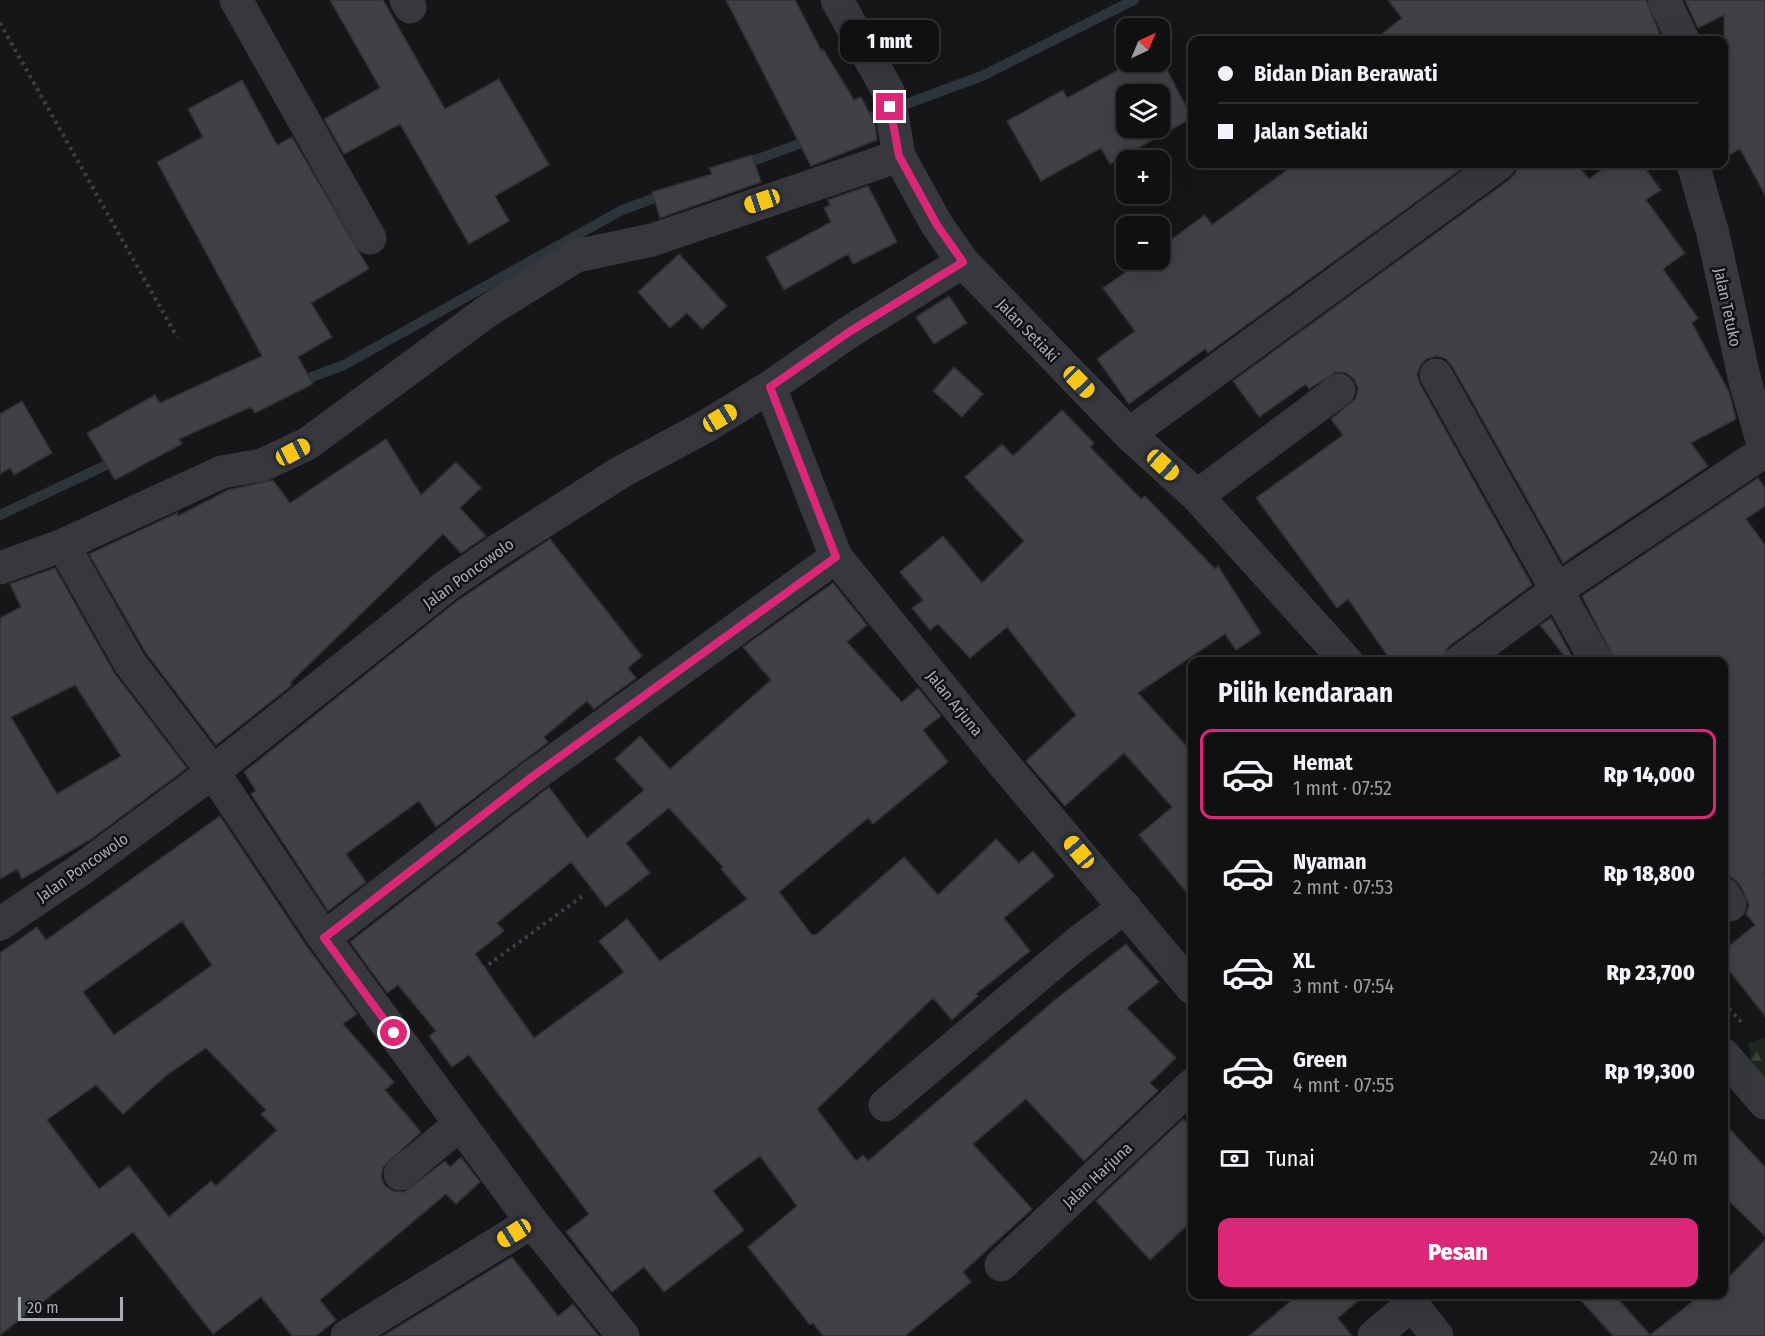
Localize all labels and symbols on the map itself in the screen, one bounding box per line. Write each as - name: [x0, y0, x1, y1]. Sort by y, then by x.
- north arrow: [1116, 18, 1170, 72]
- callout: 1 mnt: [840, 20, 940, 62]
- route end: [876, 93, 903, 120]
- car: [742, 187, 782, 215]
- street label: Jalan Tetuko: [1710, 266, 1745, 348]
- street label: Jalan Setiaki: [993, 295, 1062, 366]
- car: [1060, 363, 1098, 401]
- car: [700, 401, 740, 435]
- car: [273, 436, 313, 468]
- car: [1144, 446, 1182, 484]
- street label: Jalan Poncowolo: [419, 534, 517, 613]
- street label: Jalan Arjuna: [922, 667, 987, 740]
- street label: Jalan Poncowolo: [33, 829, 132, 906]
- car: [1061, 832, 1097, 872]
- route start: [380, 1019, 407, 1046]
- street label: Jalan Harjuna: [1059, 1138, 1136, 1212]
- car: [494, 1216, 534, 1250]
- scale bar: [18, 1294, 123, 1322]

